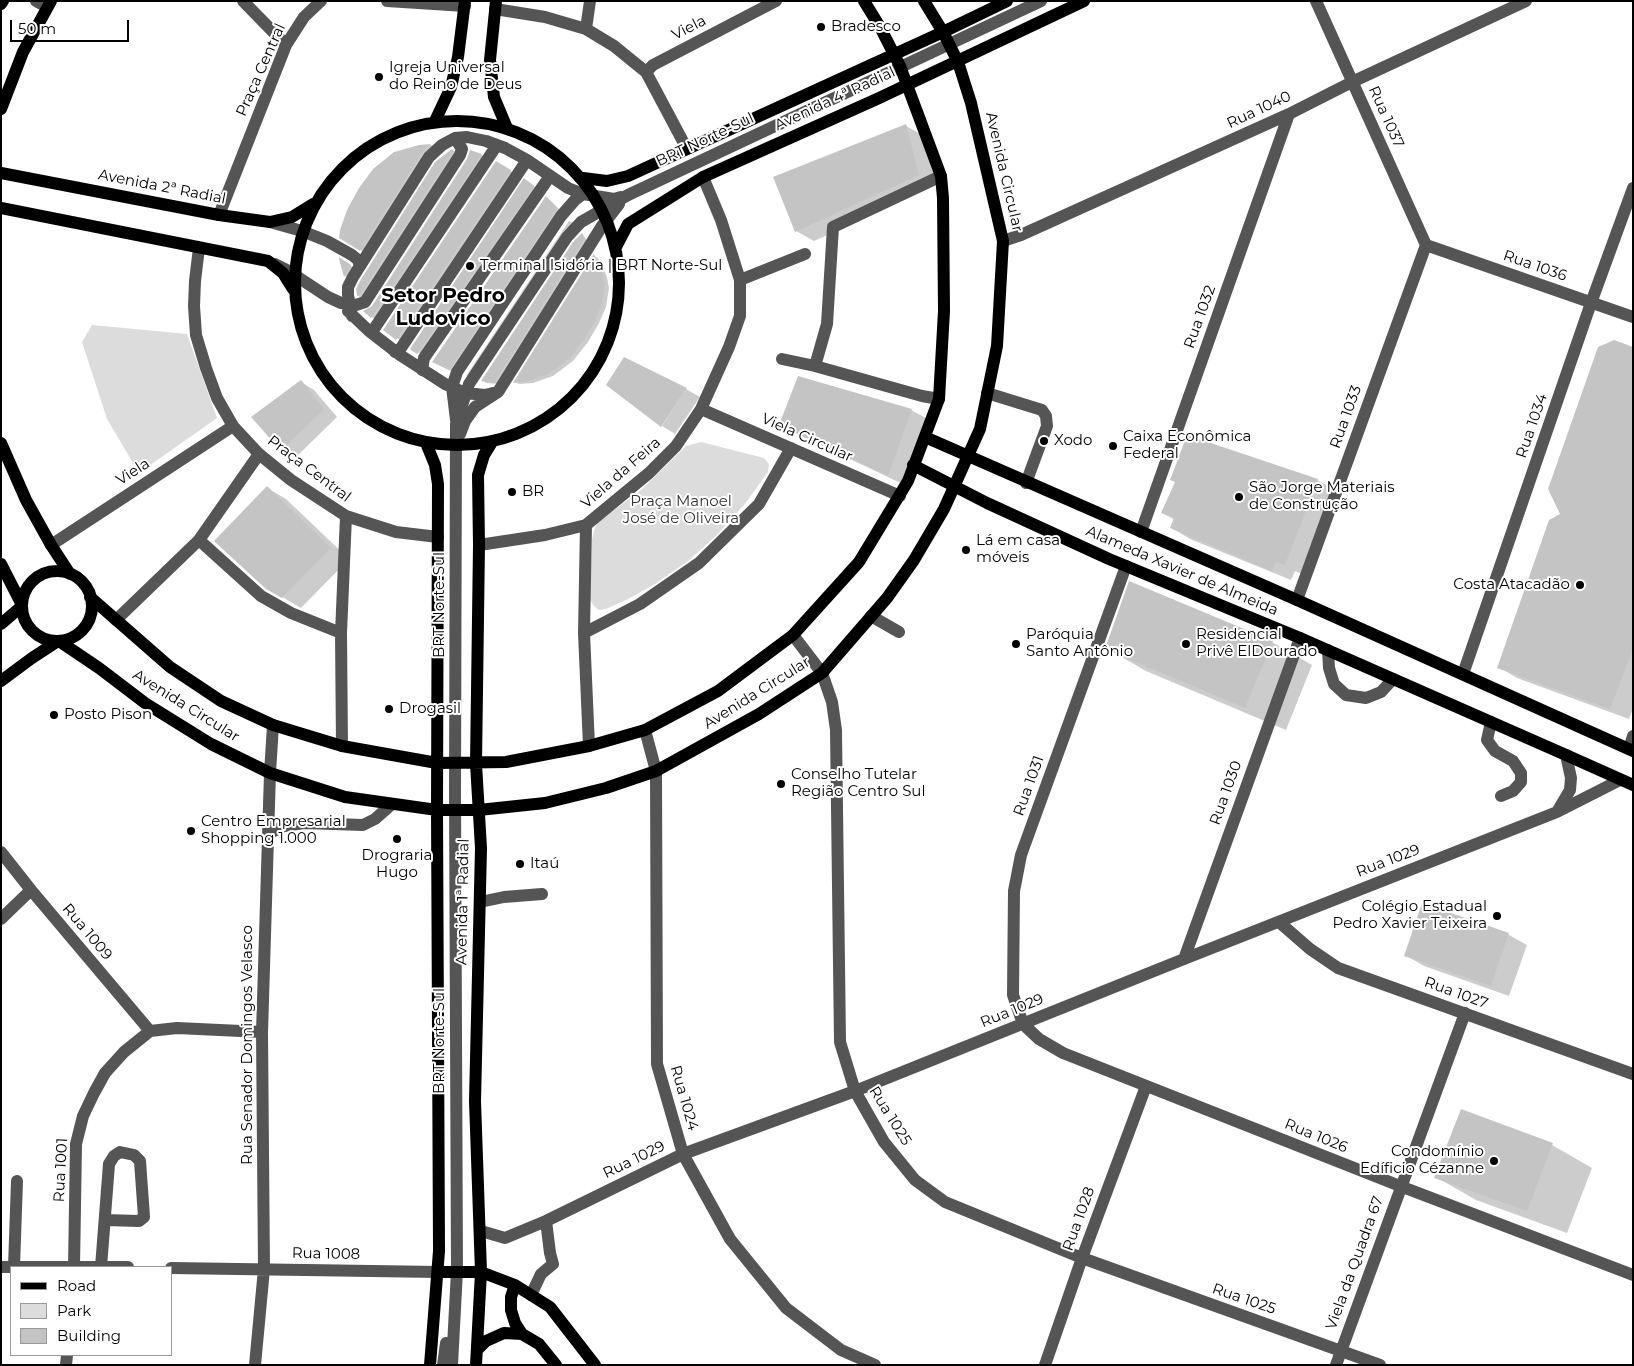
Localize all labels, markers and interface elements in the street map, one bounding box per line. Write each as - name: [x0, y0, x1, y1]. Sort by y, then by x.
- scale bar: [12, 10, 131, 42]
- street label: Viela: [669, 12, 709, 44]
- place label: Bradesco: [831, 18, 901, 36]
- text: 50 m: [18, 19, 56, 38]
- street label: Praça Central: [232, 21, 290, 119]
- marker: Bradesco: [815, 21, 827, 33]
- place label: Igreja Universal do Reino de Deus: [389, 59, 522, 94]
- street label: Avenida 4ª Radial: [772, 63, 898, 135]
- marker: Igreja Universal do Reino de Deus: [373, 71, 385, 83]
- street label: Rua 1037: [1364, 83, 1408, 151]
- street label: Rua 1040: [1224, 87, 1294, 133]
- street label: BRT Norte-Sul: [653, 109, 757, 171]
- street label: Avenida Circular: [981, 110, 1027, 234]
- street label: Avenida 2ª Radial: [97, 166, 227, 208]
- street label: Rua 1036: [1501, 247, 1569, 285]
- place label: Terminal Isidória | BRT Norte-Sul: [480, 257, 722, 275]
- marker: Terminal Isidória | BRT Norte-Sul: [464, 260, 476, 272]
- street label: Rua 1032: [1180, 283, 1220, 351]
- district label: Setor Pedro Ludovico: [381, 284, 505, 331]
- street label: Rua 1033: [1326, 383, 1366, 451]
- street label: Rua 1034: [1513, 391, 1551, 461]
- street label: Viela Circular: [759, 410, 855, 466]
- place label: Caixa Econômica Federal: [1123, 428, 1251, 463]
- street label: Praça Central: [264, 432, 354, 506]
- place label: Xodo: [1054, 432, 1092, 450]
- street label: Viela da Feira: [577, 434, 665, 512]
- marker: Xodo: [1038, 435, 1050, 447]
- marker: Caixa Econômica Federal: [1107, 440, 1119, 452]
- street label: Viela: [113, 455, 153, 489]
- place label: São Jorge Materiais de Construção: [1249, 479, 1395, 514]
- place label: BR: [522, 483, 544, 501]
- marker: BR: [506, 486, 518, 498]
- marker: São Jorge Materiais de Construção: [1233, 491, 1245, 503]
- park label: Praça Manoel José de Oliveira: [623, 493, 739, 528]
- street label: Alameda Xavier de Almeida: [1083, 522, 1281, 620]
- place label: Lá em casa móveis: [976, 532, 1060, 567]
- marker: Lá em casa móveis: [960, 544, 972, 556]
- street label: BRT Norte-Sul: [431, 552, 449, 658]
- place label: Costa Atacadão: [1453, 576, 1570, 594]
- marker: Costa Atacadão: [1574, 579, 1586, 591]
- place label: Paróquia Santo Antônio: [1026, 626, 1133, 661]
- place label: Residencial Privê ElDourado: [1196, 626, 1317, 661]
- marker: Paróquia Santo Antônio: [1010, 638, 1022, 650]
- marker: Residencial Privê ElDourado: [1180, 638, 1192, 650]
- street label: Avenida Circular: [700, 653, 814, 733]
- street label: Avenida Circular: [129, 666, 243, 746]
- place label: Drogasil: [399, 700, 461, 718]
- marker: Drogasil: [383, 703, 395, 715]
- place label: Posto Pison: [64, 706, 152, 724]
- marker: Posto Pison: [48, 709, 60, 721]
- street label: Rua 1031: [1010, 753, 1048, 819]
- street label: Rua 1030: [1206, 758, 1246, 828]
- place label: Conselho Tutelar Região Centro Sul: [791, 766, 925, 801]
- marker: Conselho Tutelar Região Centro Sul: [775, 778, 787, 790]
- place label: Centro Empresarial Shopping 1.000: [201, 813, 346, 848]
- marker: Centro Empresarial Shopping 1.000: [185, 825, 197, 837]
- marker: Drograria Hugo: [391, 833, 403, 845]
- street label: Avenida 1ª Radial: [453, 839, 473, 965]
- street label: Rua 1029: [1354, 841, 1422, 881]
- place label: Drograria Hugo: [362, 847, 432, 882]
- place label: Itaú: [530, 855, 559, 873]
- marker: Itaú: [514, 858, 526, 870]
- place label: Colégio Estadual Pedro Xavier Teixeira: [1333, 898, 1487, 933]
- street label: Rua 1009: [58, 900, 116, 964]
- marker: Colégio Estadual Pedro Xavier Teixeira: [1491, 910, 1503, 922]
- street label: Rua Senador Domingos Velasco: [239, 925, 257, 1165]
- street label: Rua 1027: [1422, 973, 1490, 1013]
- street label: BRT Norte-Sul: [431, 988, 449, 1094]
- street label: Rua 1029: [978, 990, 1046, 1032]
- street label: Rua 1024: [666, 1063, 702, 1133]
- street label: Rua 1025: [865, 1083, 915, 1149]
- street label: Rua 1026: [1282, 1115, 1350, 1157]
- street label: Rua 1001: [50, 1137, 72, 1203]
- street label: Rua 1029: [600, 1137, 668, 1183]
- place label: Condomínio Edíficio Cézanne: [1360, 1143, 1484, 1178]
- marker: Condomínio Edíficio Cézanne: [1488, 1155, 1500, 1167]
- street label: Rua 1028: [1059, 1184, 1099, 1254]
- street label: Viela da Quadra 67: [1322, 1194, 1388, 1332]
- street label: Rua 1008: [292, 1244, 360, 1264]
- legend: [10, 1266, 172, 1356]
- text: Road: [57, 1276, 96, 1295]
- street label: Rua 1025: [1210, 1280, 1278, 1318]
- text: Park: [57, 1301, 91, 1320]
- text: Building: [57, 1326, 121, 1345]

